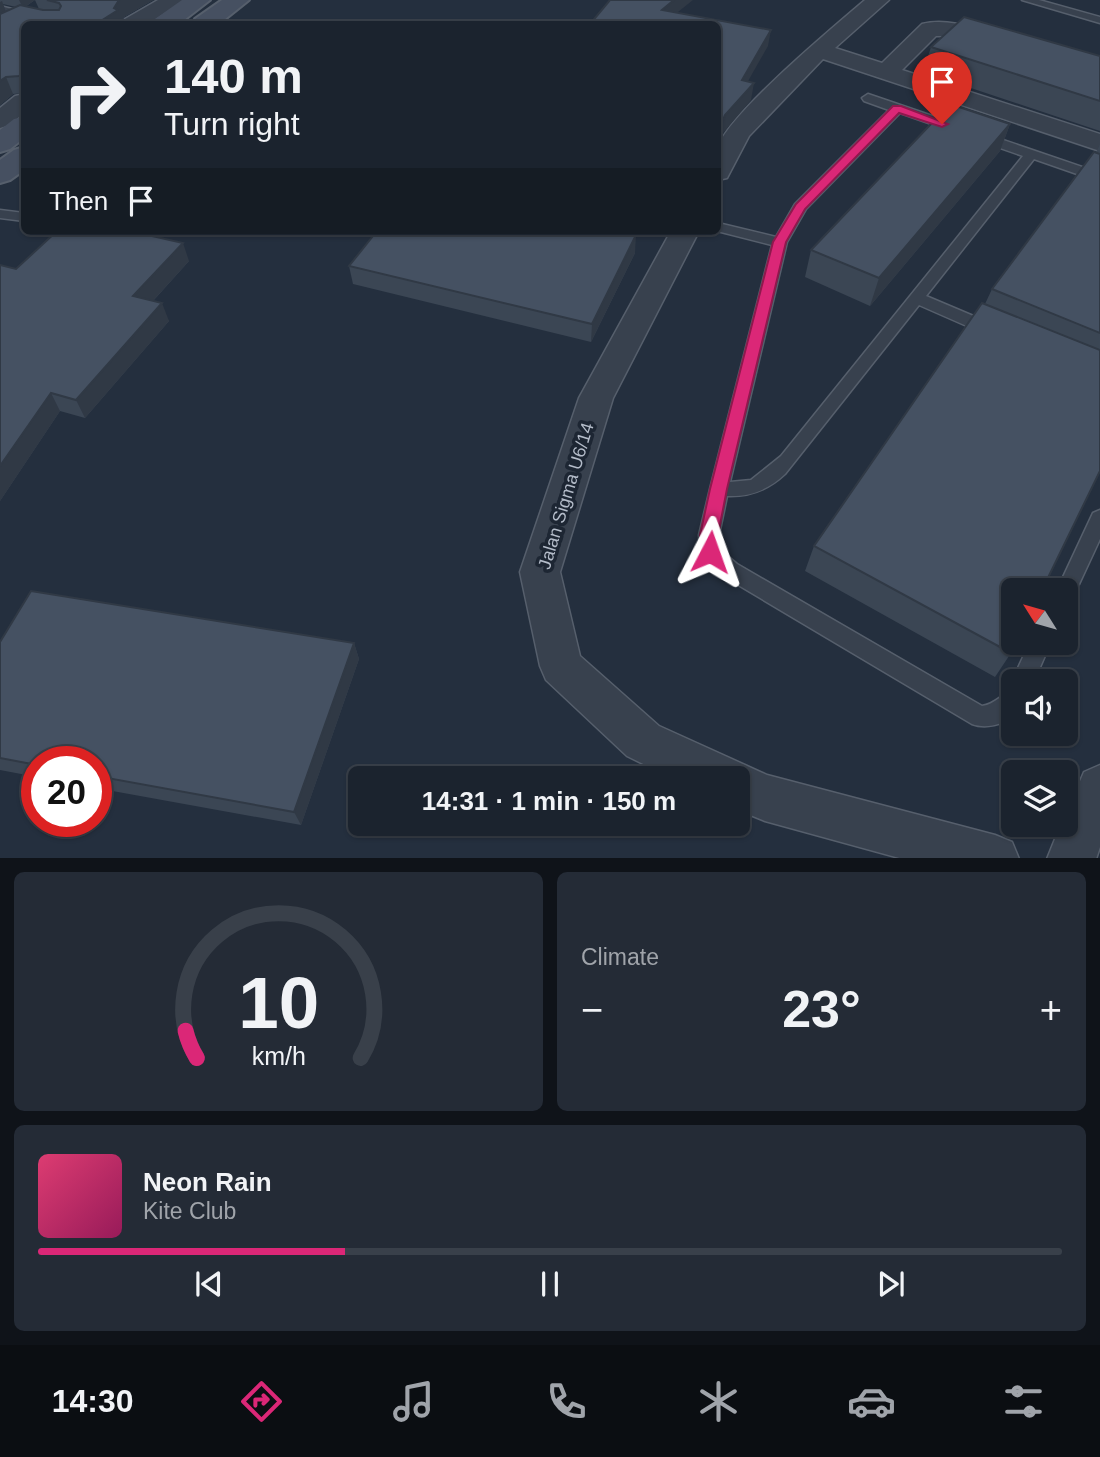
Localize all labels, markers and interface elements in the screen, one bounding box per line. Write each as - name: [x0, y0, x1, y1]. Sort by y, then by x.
- icon: right: [49, 49, 140, 140]
- text: 140 m: [164, 49, 303, 103]
- pin: [912, 52, 972, 124]
- icon: arrive: [923, 63, 961, 101]
- text: Turn right: [164, 106, 300, 142]
- icon: arrive: [122, 182, 160, 220]
- text: Then: [49, 186, 108, 216]
- street label: Jalan Sigma U6/14: [534, 420, 598, 572]
- position arrow: [673, 515, 747, 589]
- north arrow: [1001, 578, 1078, 654]
- map controls: [1001, 578, 1078, 837]
- button: sound: [1001, 669, 1078, 746]
- speed limit sign: 20: [21, 746, 112, 837]
- button: layers: [1001, 760, 1078, 837]
- text: 14:31 · 1 min · 150 m: [422, 786, 676, 816]
- text: Climate: [581, 944, 659, 970]
- text: 10: [238, 962, 319, 1043]
- text: 23°: [782, 980, 861, 1038]
- text: −: [581, 989, 603, 1031]
- text: +: [1040, 989, 1062, 1031]
- text: km/h: [251, 1041, 306, 1069]
- text: Neon Rain: [143, 1167, 272, 1197]
- text: Kite Club: [143, 1198, 236, 1224]
- icon: previous: [190, 1265, 228, 1303]
- icon: pause: [531, 1265, 569, 1303]
- icon: next: [872, 1265, 910, 1303]
- icon: directions: [237, 1377, 286, 1426]
- icon: music: [389, 1377, 438, 1426]
- icon: phone: [542, 1377, 591, 1426]
- icon: climate: [694, 1377, 743, 1426]
- icon: car: [847, 1377, 896, 1426]
- icon: filters: [999, 1377, 1048, 1426]
- text: 14:30: [52, 1383, 134, 1419]

